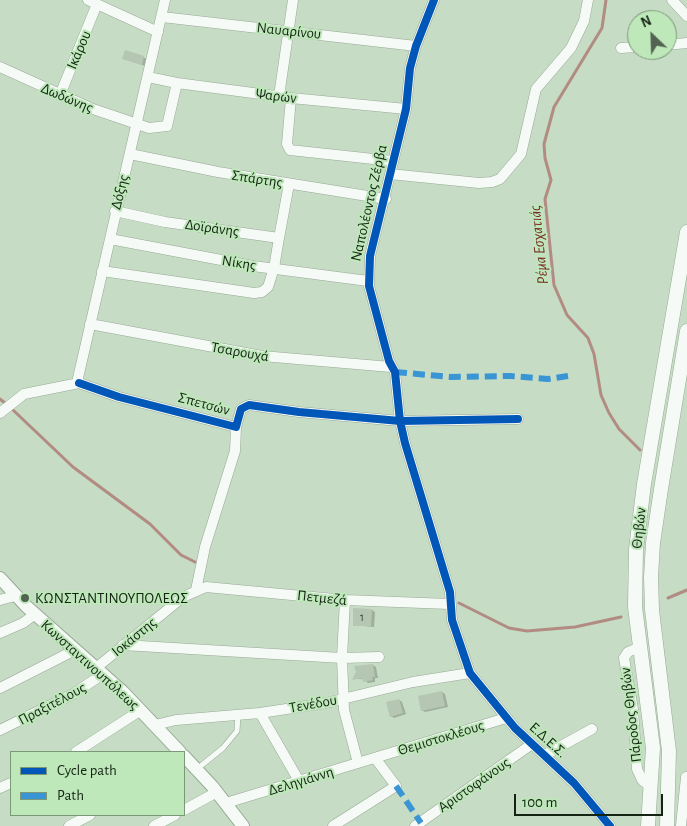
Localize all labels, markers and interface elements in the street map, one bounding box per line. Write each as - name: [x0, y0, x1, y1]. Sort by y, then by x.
- north arrow: [627, 10, 677, 60]
- text: N: [639, 14, 654, 31]
- street label: Ναυαρίνου: [256, 19, 322, 43]
- street label: Ικάρου: [63, 28, 95, 72]
- street label: Δωδώνης: [38, 79, 96, 117]
- street label: Ψαρών: [254, 85, 298, 107]
- street label: Ναπολέοντος Ζέρβα: [347, 143, 391, 263]
- street label: Σπάρτης: [230, 166, 284, 192]
- street label: Δόξης: [107, 173, 133, 211]
- water label: Ρέμα Εσχατιάς: [525, 204, 553, 286]
- street label: Δοϊράνης: [184, 215, 240, 241]
- street label: Νίκης: [221, 251, 257, 275]
- street label: Τσαρουχά: [210, 338, 270, 366]
- street label: Σπετσών: [176, 388, 232, 420]
- street label: Θηβών: [628, 507, 650, 549]
- street label: Πετμεζά: [296, 586, 348, 610]
- place label: ΚΩΝΣΤΑΝΤΙΝΟΥΠΟΛΕΩΣ: [35, 589, 188, 607]
- marker: ΚΩΝΣΤΑΝΤΙΝΟΥΠΟΛΕΩΣ: [19, 592, 31, 604]
- house number: 1: [360, 610, 364, 624]
- street label: Ιοκάστης: [108, 614, 160, 660]
- street label: Κωνσταντινουπόλεως: [37, 616, 143, 714]
- street label: Πάροδος Θηβών: [616, 667, 646, 763]
- street label: Πραξιτέλους: [15, 679, 89, 729]
- street label: Τενέδου: [288, 691, 338, 717]
- street label: Θεμιστοκλέους: [396, 716, 486, 760]
- street label: Ε.Δ.Ε.Σ.: [525, 718, 571, 762]
- legend: [10, 751, 185, 816]
- street label: Αριστοφάνους: [434, 754, 514, 816]
- text: Cycle path: [57, 763, 117, 778]
- street label: Δεληγιάννη: [266, 763, 336, 799]
- scale bar: [517, 784, 666, 816]
- text: Path: [57, 788, 84, 803]
- text: 100 m: [522, 795, 557, 810]

